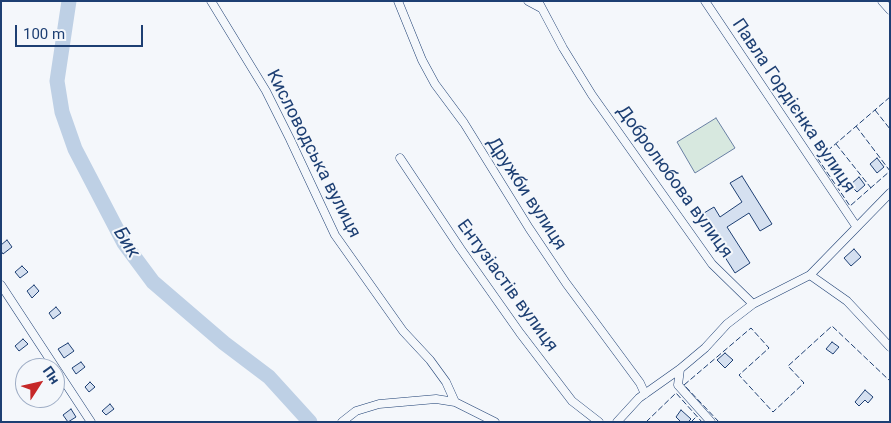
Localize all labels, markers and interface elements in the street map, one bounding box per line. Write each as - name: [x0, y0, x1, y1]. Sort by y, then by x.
- scale bar: [18, 15, 145, 47]
- street label: Павла Гордієнка вулиця: [727, 15, 859, 197]
- text: 100 m: [23, 25, 65, 43]
- street label: Кисловодська вулиця: [261, 66, 365, 242]
- street label: Добролюбова вулиця: [611, 101, 737, 263]
- street label: Дружби вулиця: [481, 133, 571, 255]
- street label: Ентузіастів вулиця: [452, 216, 562, 356]
- water label: Бик: [108, 223, 144, 263]
- north arrow: [15, 358, 65, 408]
- text: Пн: [40, 363, 63, 387]

